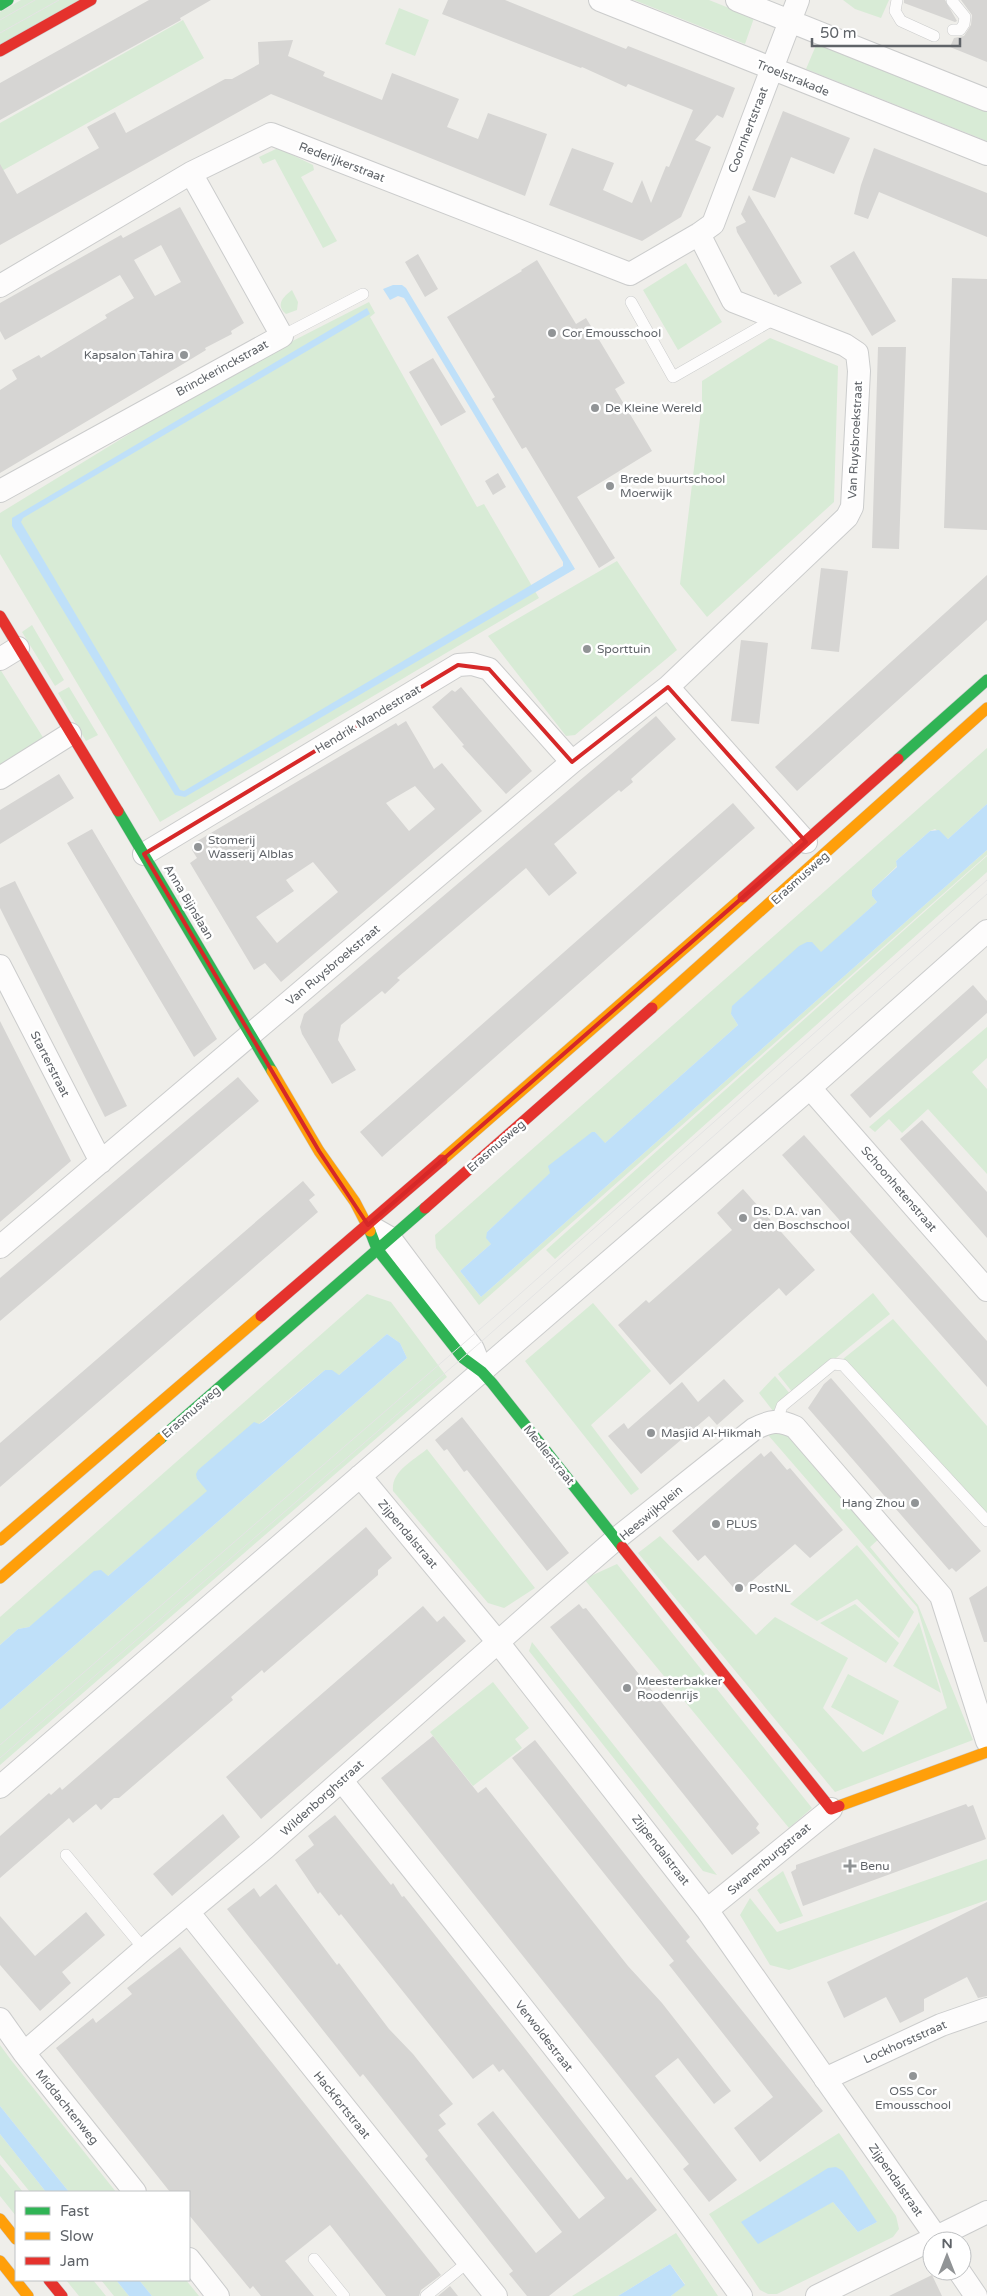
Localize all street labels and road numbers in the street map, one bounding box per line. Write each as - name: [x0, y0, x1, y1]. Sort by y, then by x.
- street label: Troelstrakade: [755, 57, 832, 99]
- street label: Coornhertstraat: [725, 85, 771, 175]
- street label: Rederijkerstraat: [297, 139, 387, 185]
- street label: Brinckerinckstraat: [173, 337, 271, 399]
- street label: Van Ruysbroekstraat: [845, 380, 865, 499]
- street label: Hendrik Mandestraat: [313, 682, 424, 756]
- street label: Erasmusweg: [768, 849, 832, 907]
- street label: Anna Bijnslaan: [161, 862, 217, 942]
- street label: Van Ruysbroekstraat: [283, 921, 383, 1008]
- street label: Starterstraat: [27, 1029, 73, 1100]
- street label: Erasmusweg: [464, 1117, 528, 1175]
- street label: Schoonhetenstraat: [858, 1143, 940, 1235]
- street label: Erasmusweg: [159, 1383, 223, 1441]
- street label: Medlerstraat: [521, 1422, 578, 1488]
- street label: Heeswijkplein: [617, 1483, 685, 1543]
- street label: Zijpendalstraat: [375, 1497, 441, 1572]
- street label: Wildenborghstraat: [278, 1757, 367, 1839]
- street label: Zijpendalstraat: [629, 1812, 693, 1888]
- street label: Swanenburgstraat: [725, 1820, 814, 1898]
- street label: Verwoldestraat: [512, 1998, 576, 2074]
- street label: Lockhorststraat: [861, 2017, 949, 2067]
- street label: Middachtenweg: [33, 2067, 101, 2147]
- street label: Hackfortstraat: [311, 2069, 374, 2142]
- street label: Zijpendalstraat: [866, 2141, 926, 2219]

